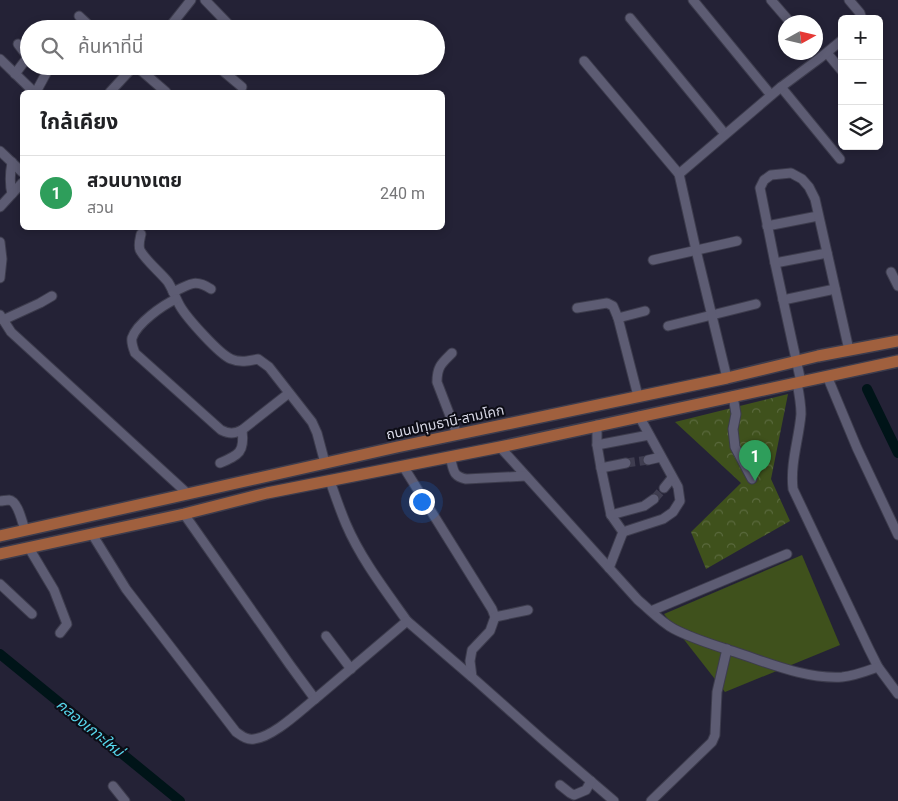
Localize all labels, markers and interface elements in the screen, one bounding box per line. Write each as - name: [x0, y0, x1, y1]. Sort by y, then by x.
- north arrow: [778, 15, 823, 60]
- map controls: [838, 15, 883, 150]
- button: +: [838, 15, 883, 60]
- search box: [20, 20, 445, 75]
- icon: search: [38, 34, 66, 62]
- text: ค้นหาที่นี่: [78, 35, 143, 58]
- button: −: [838, 60, 883, 105]
- button: layers: [838, 105, 883, 150]
- text: ใกล้เคียง: [40, 110, 118, 134]
- text: สวนบางเตย: [87, 169, 182, 192]
- text: 1: [51, 184, 61, 203]
- text: 240 m: [380, 184, 425, 203]
- text: สวน: [87, 198, 114, 217]
- street label: ถนนปทุมธานี-สามโคก: [384, 402, 506, 443]
- pin: 1: [739, 440, 771, 481]
- your location: [409, 489, 435, 515]
- water label: คลองเกาะใหม่: [53, 695, 129, 762]

